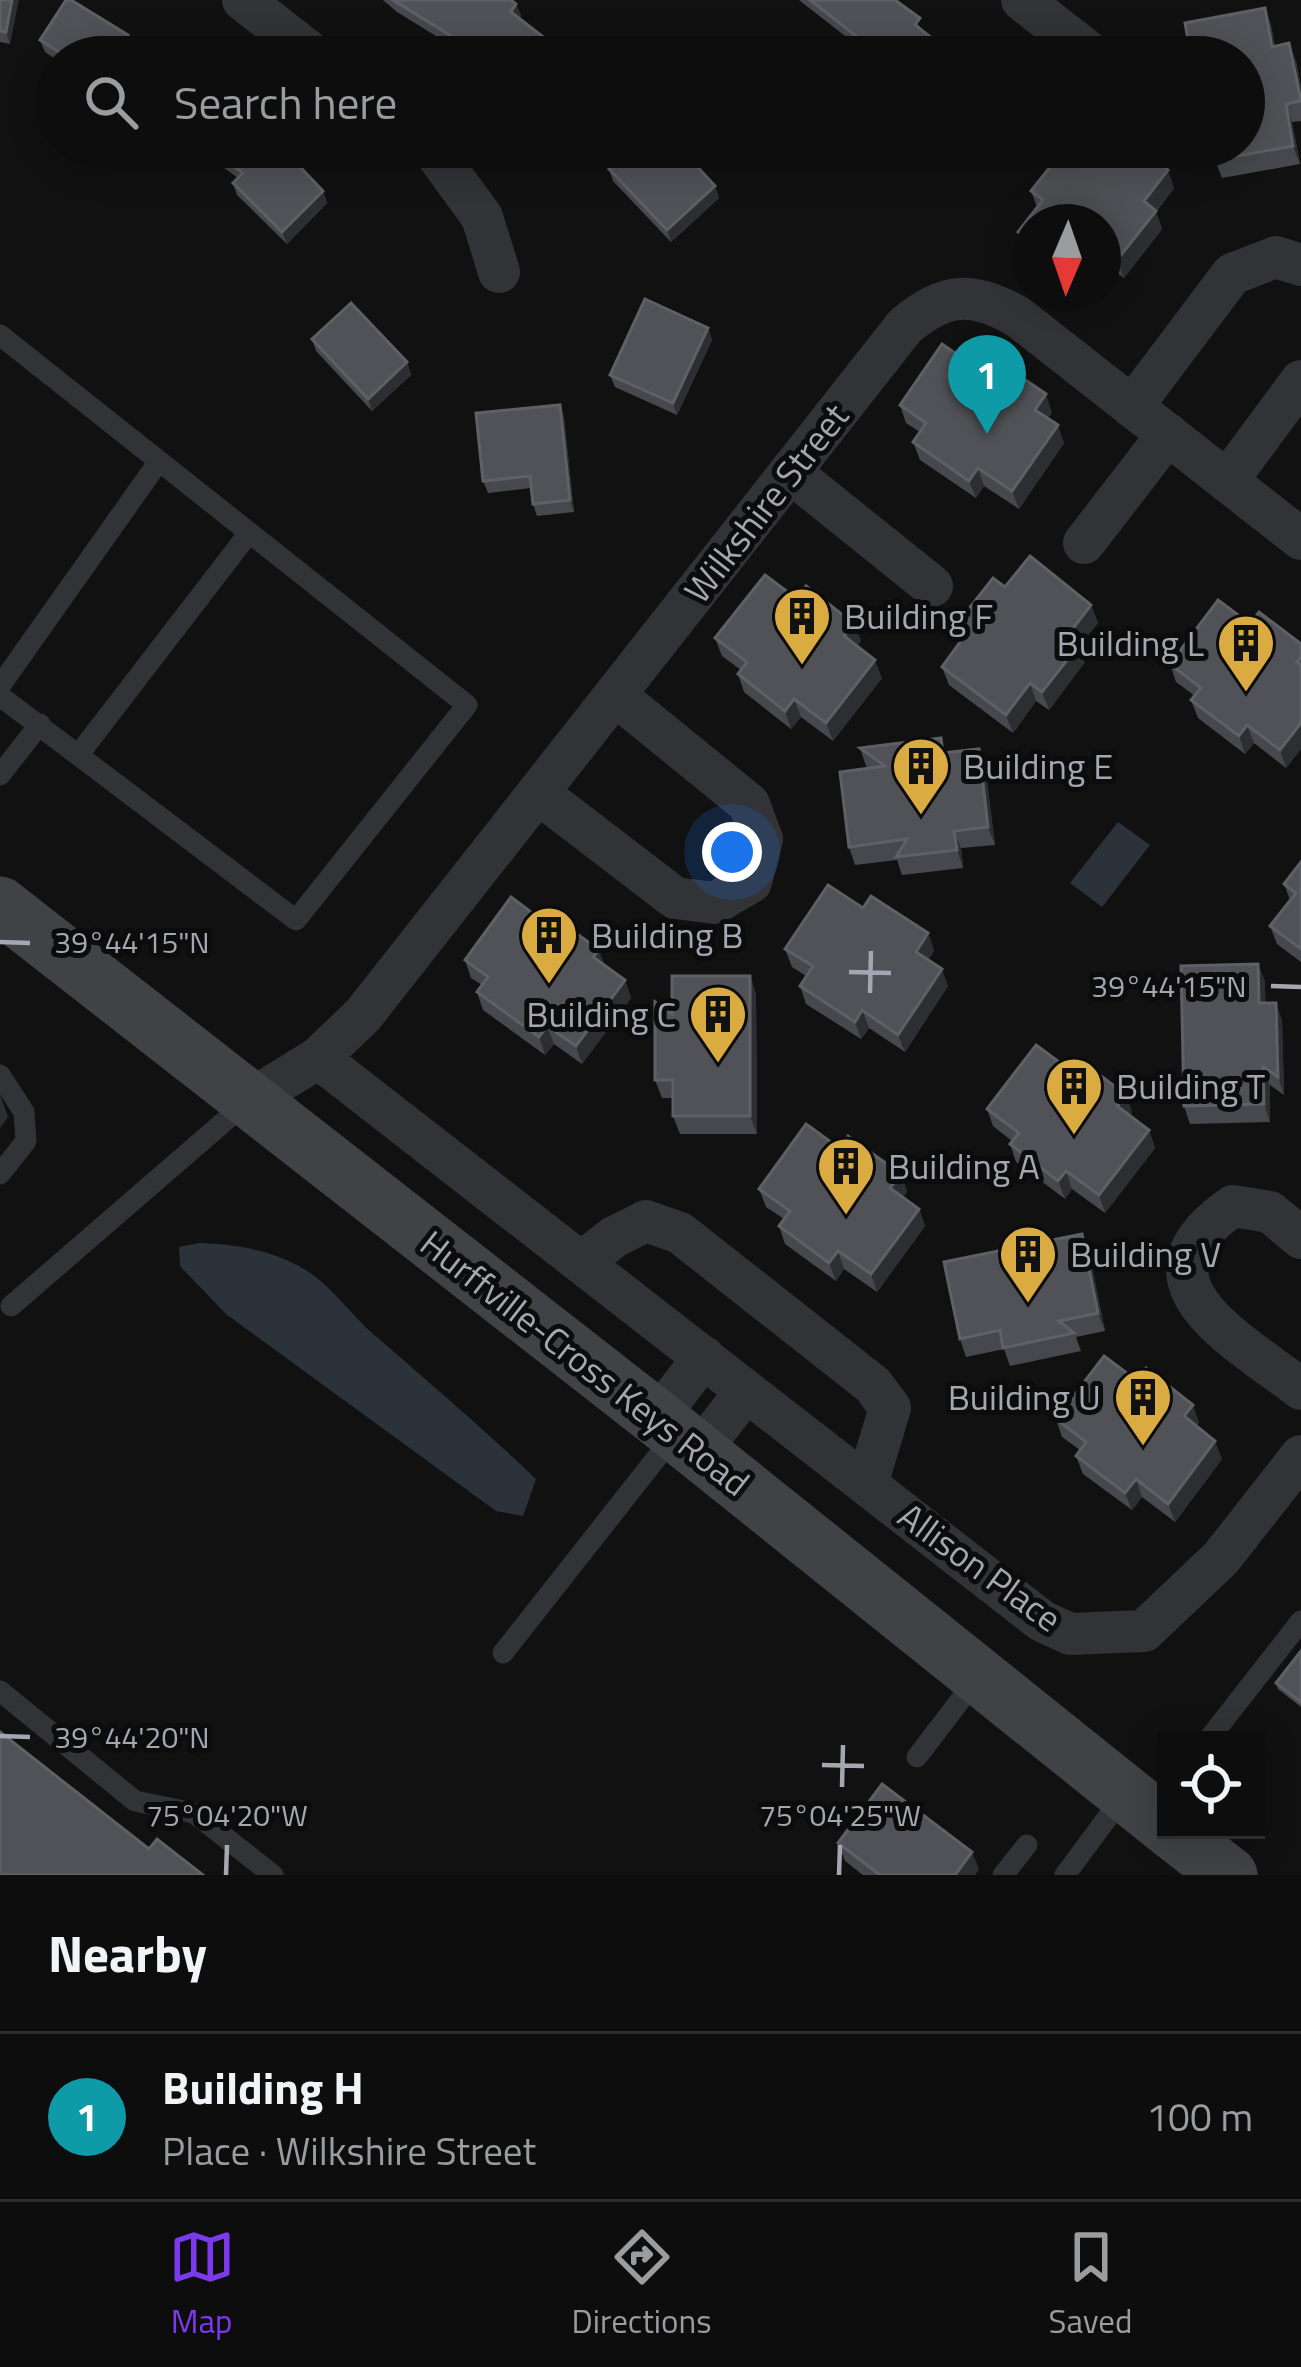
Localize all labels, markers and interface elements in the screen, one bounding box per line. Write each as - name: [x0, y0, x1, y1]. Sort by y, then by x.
- search box: [36, 36, 1265, 168]
- text: Search here: [174, 68, 397, 136]
- icon: search: [78, 69, 144, 135]
- north arrow: [1013, 204, 1121, 312]
- pin: 1: [948, 335, 1026, 434]
- street label: Wilkshire Street: [670, 391, 861, 614]
- building icon: Building F: [771, 585, 833, 667]
- place label: Building F: [844, 588, 993, 643]
- building icon: Building L: [1215, 612, 1277, 694]
- place label: Building L: [1057, 615, 1204, 670]
- building icon: Building E: [890, 735, 952, 817]
- place label: Building E: [963, 738, 1113, 793]
- your location: [702, 822, 762, 882]
- building icon: Building B: [518, 904, 580, 986]
- place label: Building B: [591, 907, 743, 962]
- text: 39°44'15"N: [54, 919, 210, 965]
- text: 39°44'15"N: [1091, 963, 1247, 1009]
- building icon: Building C: [687, 983, 749, 1065]
- place label: Building C: [526, 986, 676, 1041]
- building icon: Building T: [1043, 1055, 1105, 1137]
- place label: Building T: [1116, 1058, 1265, 1113]
- building icon: Building A: [815, 1135, 877, 1217]
- place label: Building A: [888, 1138, 1040, 1193]
- street label: Hurffville-Cross Keys Road: [409, 1216, 762, 1509]
- building icon: Building V: [997, 1223, 1059, 1305]
- place label: Building V: [1070, 1226, 1221, 1281]
- building icon: Building U: [1112, 1366, 1174, 1448]
- place label: Building U: [948, 1369, 1101, 1424]
- street label: Allison Place: [887, 1488, 1073, 1645]
- text: 39°44'20"N: [54, 1714, 210, 1760]
- map controls: [1157, 1731, 1265, 1839]
- button: locate: [1157, 1731, 1265, 1839]
- text: 75°04'20"W: [146, 1792, 308, 1838]
- text: 75°04'25"W: [759, 1792, 921, 1838]
- text: Nearby: [48, 1914, 207, 1992]
- text: Building H: [162, 2053, 364, 2121]
- text: 1: [76, 2087, 98, 2146]
- text: 100 m: [1146, 2087, 1253, 2146]
- text: Place · Wilkshire Street: [162, 2121, 536, 2180]
- tab: Map: [169, 2224, 235, 2346]
- tab: Directions: [572, 2224, 712, 2346]
- tab: Saved: [1049, 2224, 1132, 2346]

